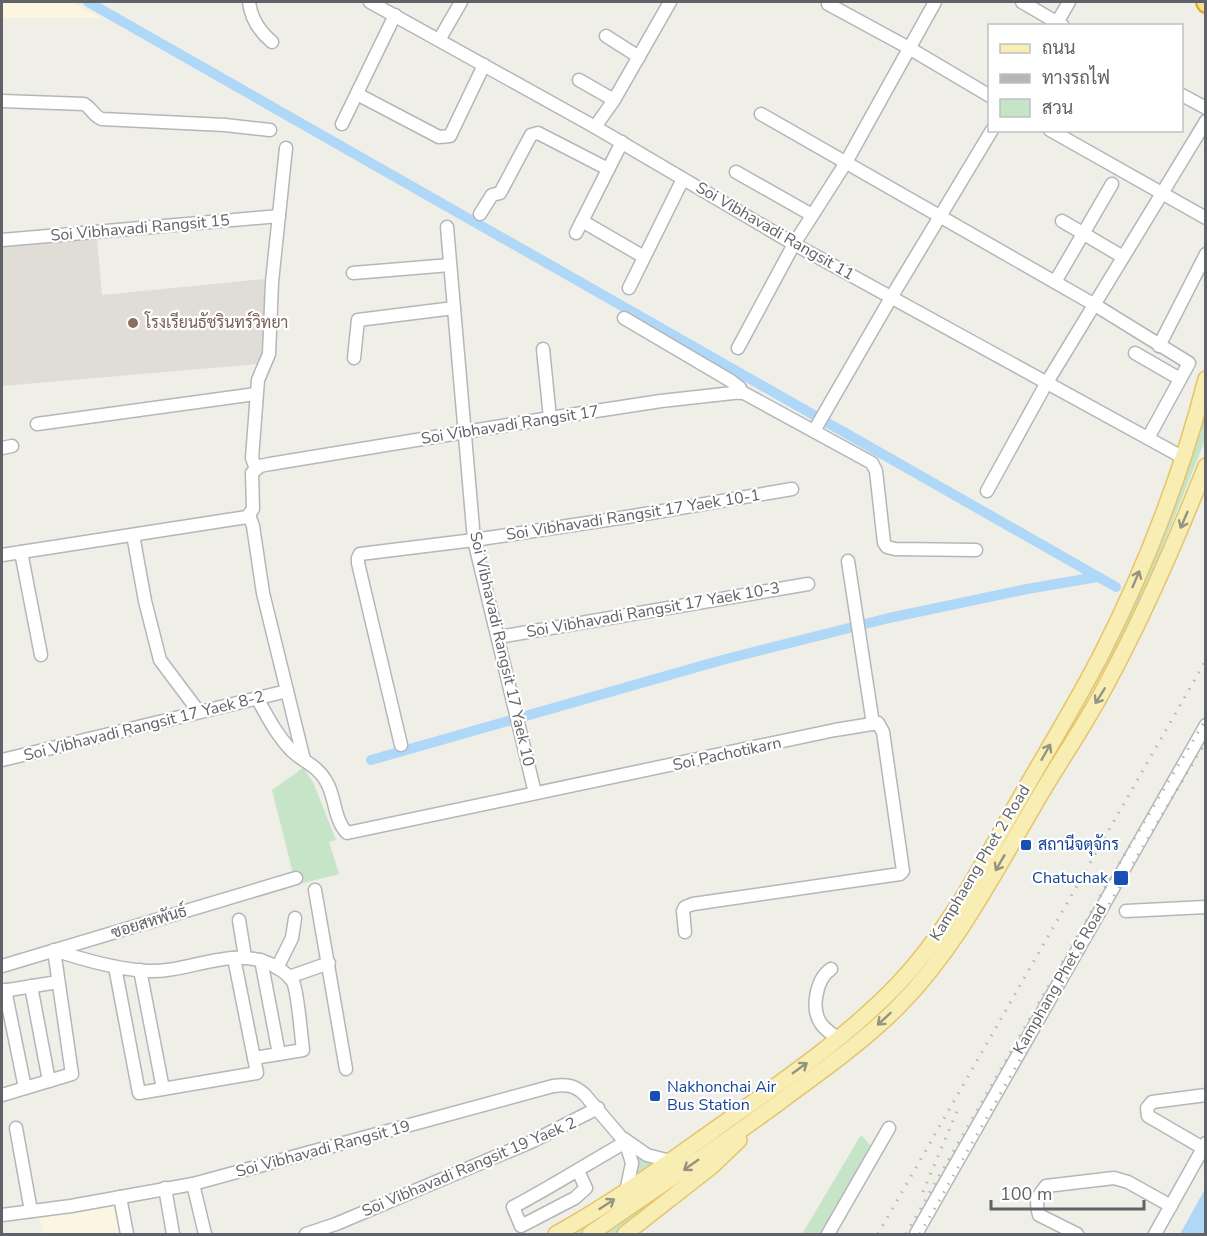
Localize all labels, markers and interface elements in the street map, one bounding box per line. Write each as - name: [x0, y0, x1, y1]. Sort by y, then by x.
- legend: [988, 24, 1183, 132]
- text: ถนน: [1042, 36, 1075, 60]
- text: ทางรถไฟ: [1042, 65, 1110, 90]
- text: สวน: [1042, 96, 1073, 120]
- street label: Soi Vibhavadi Rangsit 11: [692, 177, 858, 285]
- street label: Soi Vibhavadi Rangsit 15: [50, 209, 230, 247]
- place label: โรงเรียนธัชรินทร์วิทยา: [144, 310, 288, 334]
- marker: โรงเรียนธัชรินทร์วิทยา: [126, 316, 140, 330]
- street label: Soi Vibhavadi Rangsit 17: [420, 400, 600, 450]
- street label: Soi Vibhavadi Rangsit 17 Yaek 10-1: [504, 484, 762, 546]
- one-way arrow: [1177, 511, 1188, 529]
- street label: Soi Vibhavadi Rangsit 17 Yaek 10: [464, 529, 540, 769]
- one-way arrow: [1131, 570, 1142, 589]
- street label: Soi Vibhavadi Rangsit 17 Yaek 10-3: [525, 577, 781, 643]
- street label: Soi Vibhavadi Rangsit 17 Yaek 8-2: [21, 685, 267, 767]
- one-way arrow: [1094, 687, 1106, 704]
- street label: Soi Pachotikarn: [671, 732, 783, 776]
- one-way arrow: [1040, 744, 1052, 761]
- street label: Kamphaeng Phet 2 Road: [925, 781, 1035, 945]
- place label: สถานีจตุจักร: [1038, 833, 1119, 856]
- marker: สถานีจตุจักร: [1019, 838, 1033, 852]
- one-way arrow: [994, 854, 1005, 872]
- place label: Chatuchak: [1032, 867, 1109, 889]
- marker: Chatuchak: [1112, 869, 1130, 887]
- street label: ซอยสหพันธ์: [108, 898, 190, 944]
- street label: Kamphang Phet 6 Road: [1008, 900, 1112, 1058]
- one-way arrow: [877, 1012, 892, 1026]
- one-way arrow: [792, 1062, 808, 1074]
- place label: Nakhonchai Air Bus Station: [667, 1076, 777, 1116]
- marker: Nakhonchai Air Bus Station: [648, 1089, 662, 1103]
- street label: Soi Vibhavadi Rangsit 19 Yaek 2: [358, 1112, 580, 1222]
- street label: Soi Vibhavadi Rangsit 19: [233, 1115, 413, 1183]
- one-way arrow: [684, 1159, 700, 1171]
- scale bar: [991, 1173, 1144, 1211]
- text: 100 m: [1000, 1182, 1052, 1206]
- one-way arrow: [598, 1198, 615, 1211]

